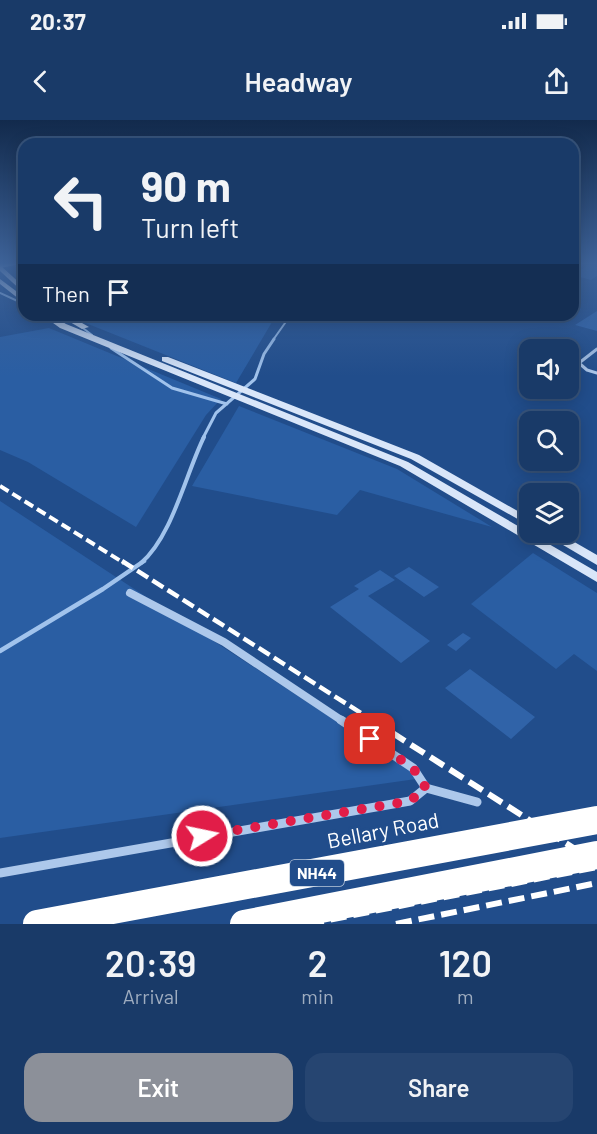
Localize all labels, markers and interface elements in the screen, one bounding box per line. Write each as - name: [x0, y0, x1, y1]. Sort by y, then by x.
- text: 20:37: [30, 8, 86, 34]
- icon: back: [24, 65, 57, 98]
- text: Headway: [245, 65, 352, 97]
- icon: share: [540, 65, 573, 98]
- text: 90 m: [141, 160, 231, 210]
- icon: left: [42, 162, 120, 240]
- text: Turn left: [141, 211, 239, 243]
- icon: arrive: [102, 276, 135, 309]
- text: Then: [42, 280, 90, 306]
- map controls: [519, 339, 579, 543]
- button: sound: [519, 339, 579, 399]
- button: search: [519, 411, 579, 471]
- button: layers: [519, 483, 579, 543]
- pin: [344, 713, 395, 764]
- icon: arrive: [353, 722, 386, 755]
- position arrow: [170, 804, 234, 868]
- street label: Bellary Road: [325, 806, 441, 853]
- road number: NH44: [290, 860, 344, 886]
- text: 20:39: [105, 941, 196, 984]
- text: 2: [308, 941, 327, 984]
- text: 120: [439, 941, 492, 984]
- text: Arrival: [123, 984, 179, 1008]
- text: min: [301, 984, 334, 1008]
- text: m: [457, 984, 474, 1008]
- button: Exit: [24, 1053, 293, 1122]
- button: Share: [305, 1053, 573, 1122]

